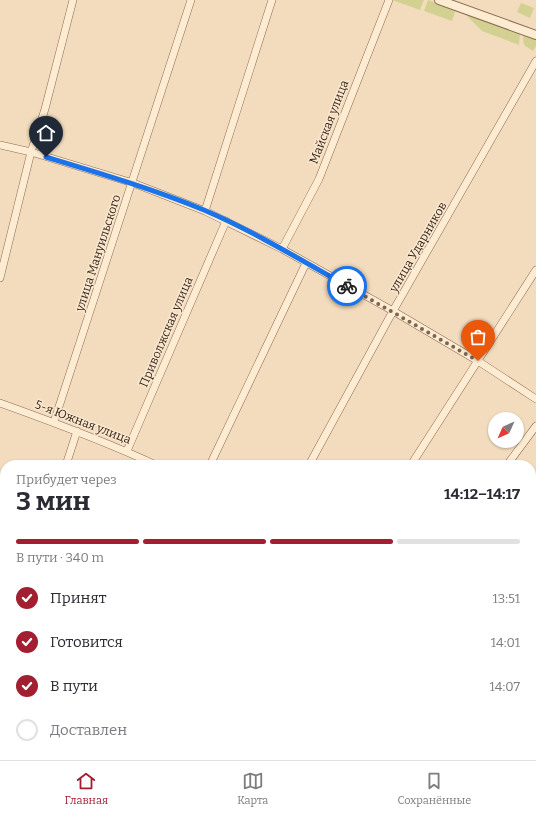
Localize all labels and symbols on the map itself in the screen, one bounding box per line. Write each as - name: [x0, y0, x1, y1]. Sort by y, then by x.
- street label: Майская улица: [307, 78, 352, 166]
- pin: [29, 116, 63, 157]
- street label: улица Мануильского: [72, 193, 124, 314]
- street label: улица Ударников: [386, 199, 450, 296]
- courier: [327, 266, 367, 306]
- street label: Приволжская улица: [136, 274, 196, 389]
- pin: [461, 320, 495, 361]
- street label: 5-я Южная улица: [33, 397, 133, 447]
- north arrow: [488, 412, 524, 448]

